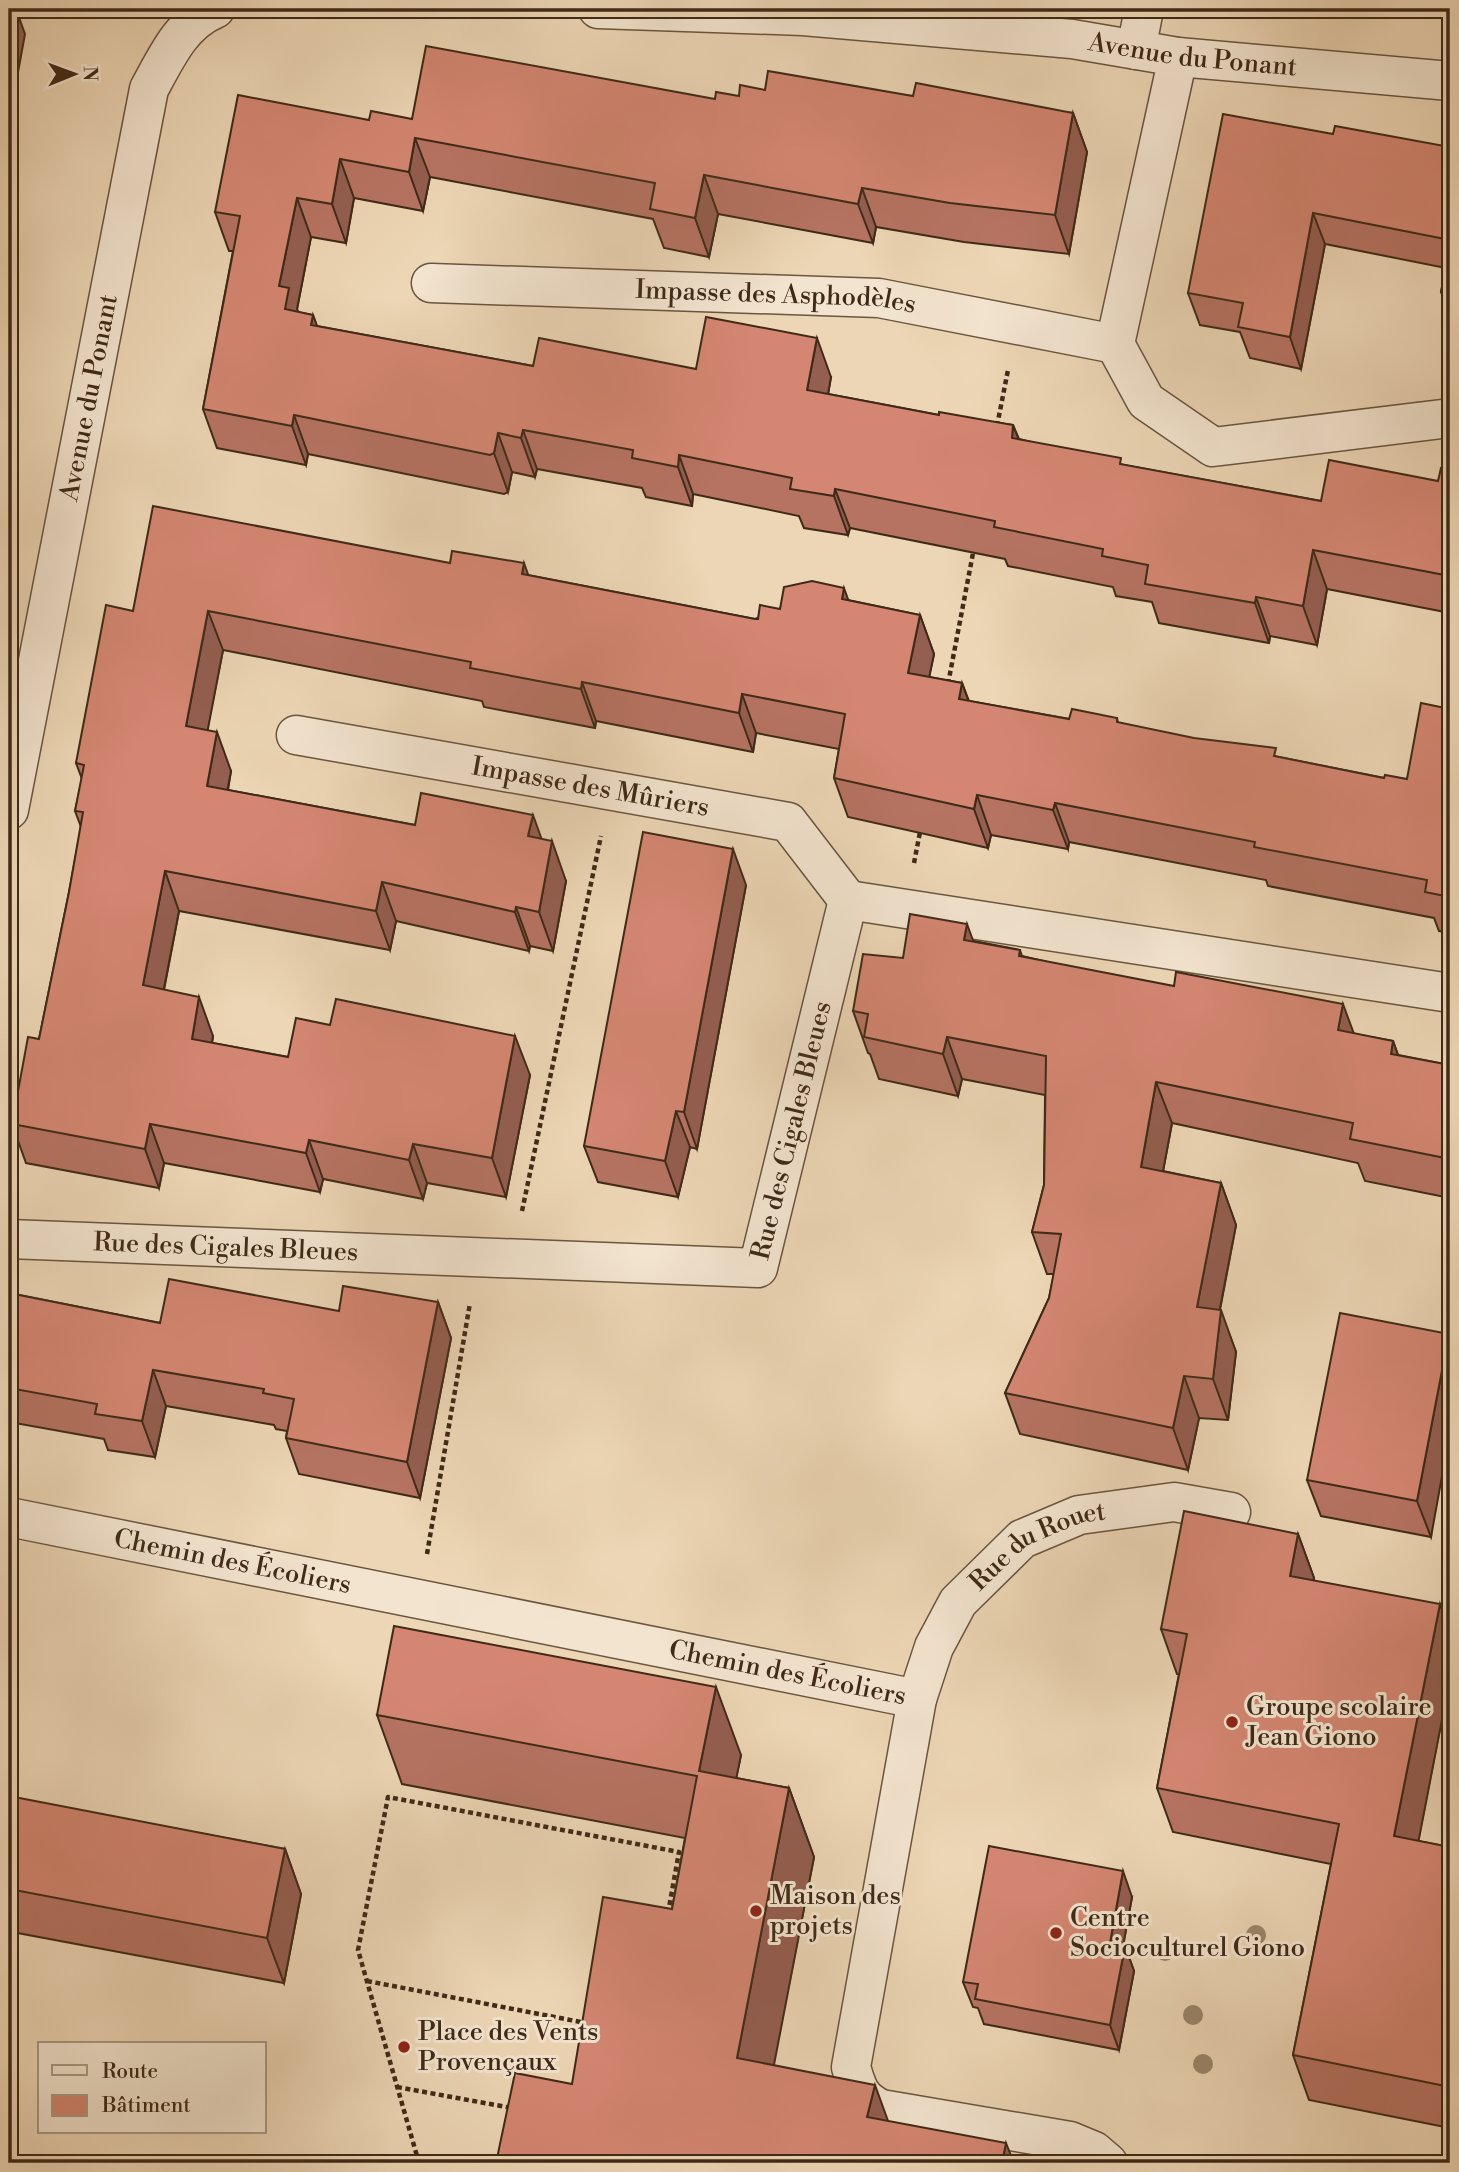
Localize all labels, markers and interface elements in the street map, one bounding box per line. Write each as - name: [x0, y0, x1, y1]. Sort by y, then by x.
- street label: Avenue du Ponant: [1085, 26, 1298, 83]
- north arrow: [38, 38, 108, 108]
- text: N: [78, 66, 102, 81]
- street label: Impasse des Asphodèles: [635, 274, 919, 321]
- street label: Avenue du Ponant: [53, 292, 125, 505]
- street label: Impasse des Mûriers: [469, 750, 712, 824]
- street label: Rue des Cigales Bleues: [745, 998, 839, 1263]
- street label: Rue des Cigales Bleues: [93, 1226, 359, 1269]
- street label: Rue du Rouet: [963, 1496, 1108, 1598]
- street label: Chemin des Écoliers: [111, 1522, 354, 1601]
- street label: Chemin des Écoliers: [666, 1634, 909, 1712]
- place label: Groupe scolaire Jean Giono: [1245, 1691, 1432, 1753]
- marker: Groupe scolaire Jean Giono: [1224, 1714, 1240, 1730]
- place label: Maison des projets: [770, 1880, 901, 1942]
- place label: Centre Socioculturel Giono: [1070, 1902, 1305, 1964]
- marker: Maison des projets: [748, 1903, 764, 1919]
- marker: Centre Socioculturel Giono: [1048, 1925, 1064, 1941]
- place label: Place des Vents Provençaux: [418, 2016, 599, 2078]
- marker: Place des Vents Provençaux: [396, 2039, 412, 2055]
- legend: [38, 2042, 266, 2134]
- text: Route: [102, 2059, 158, 2085]
- text: Bâtiment: [101, 2093, 191, 2119]

